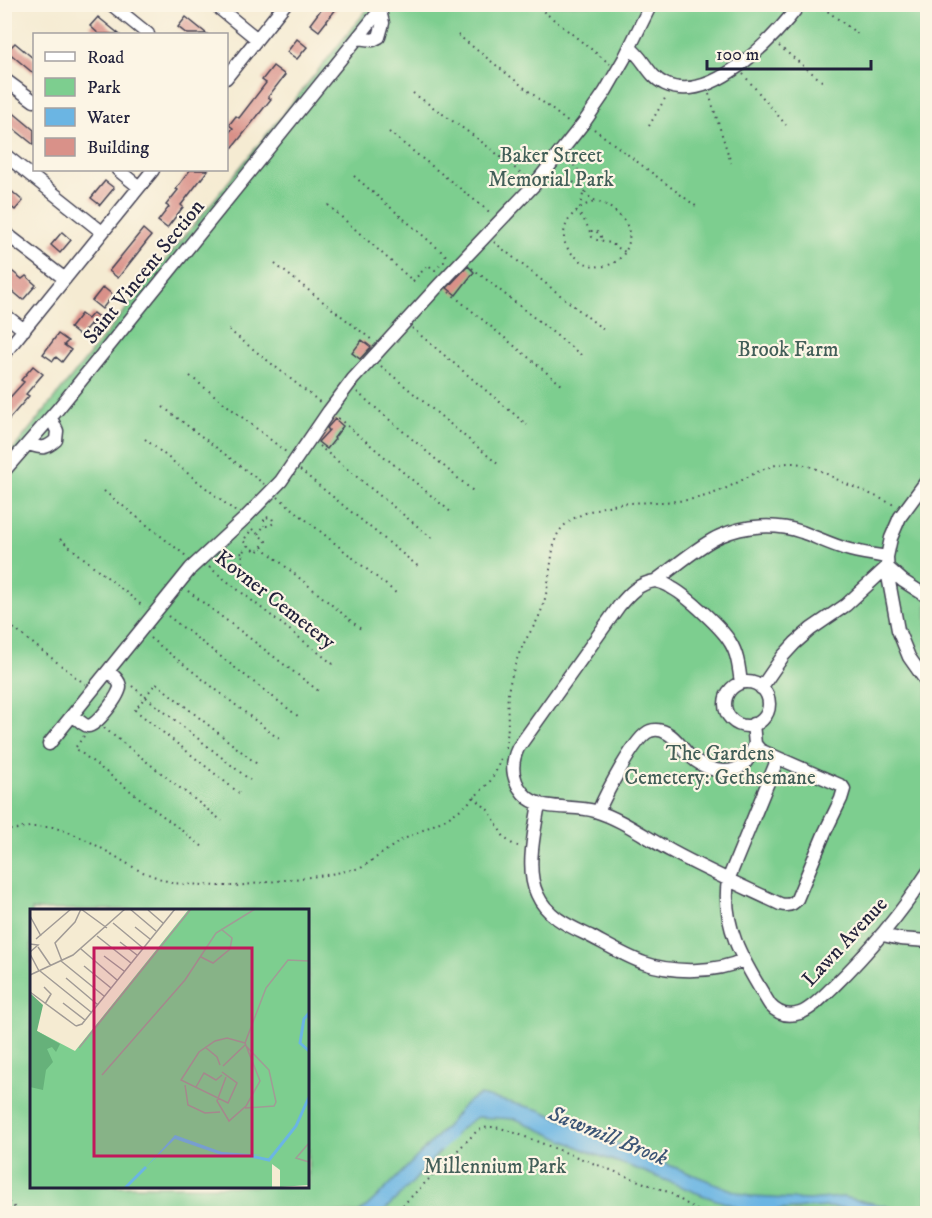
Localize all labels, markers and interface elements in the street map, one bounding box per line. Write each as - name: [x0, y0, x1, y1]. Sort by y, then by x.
- legend: [33, 33, 228, 171]
- scale bar: [707, 33, 870, 71]
- text: 100 m: [716, 44, 759, 66]
- text: Road: [87, 47, 124, 69]
- text: Park: [87, 77, 121, 99]
- text: Water: [86, 107, 130, 129]
- text: Building: [87, 137, 149, 159]
- park label: Baker Street Memorial Park: [488, 143, 614, 193]
- street label: Saint Vincent Section: [78, 194, 210, 350]
- park label: Brook Farm: [737, 337, 839, 363]
- street label: Kovner Cemetery: [209, 545, 341, 656]
- park label: The Gardens Cemetery: Gethsemane: [624, 741, 816, 791]
- street label: Lawn Avenue: [797, 891, 893, 992]
- inset map: [30, 909, 309, 1188]
- water label: Sawmill Brook: [544, 1100, 672, 1172]
- park label: Millennium Park: [424, 1154, 567, 1180]

